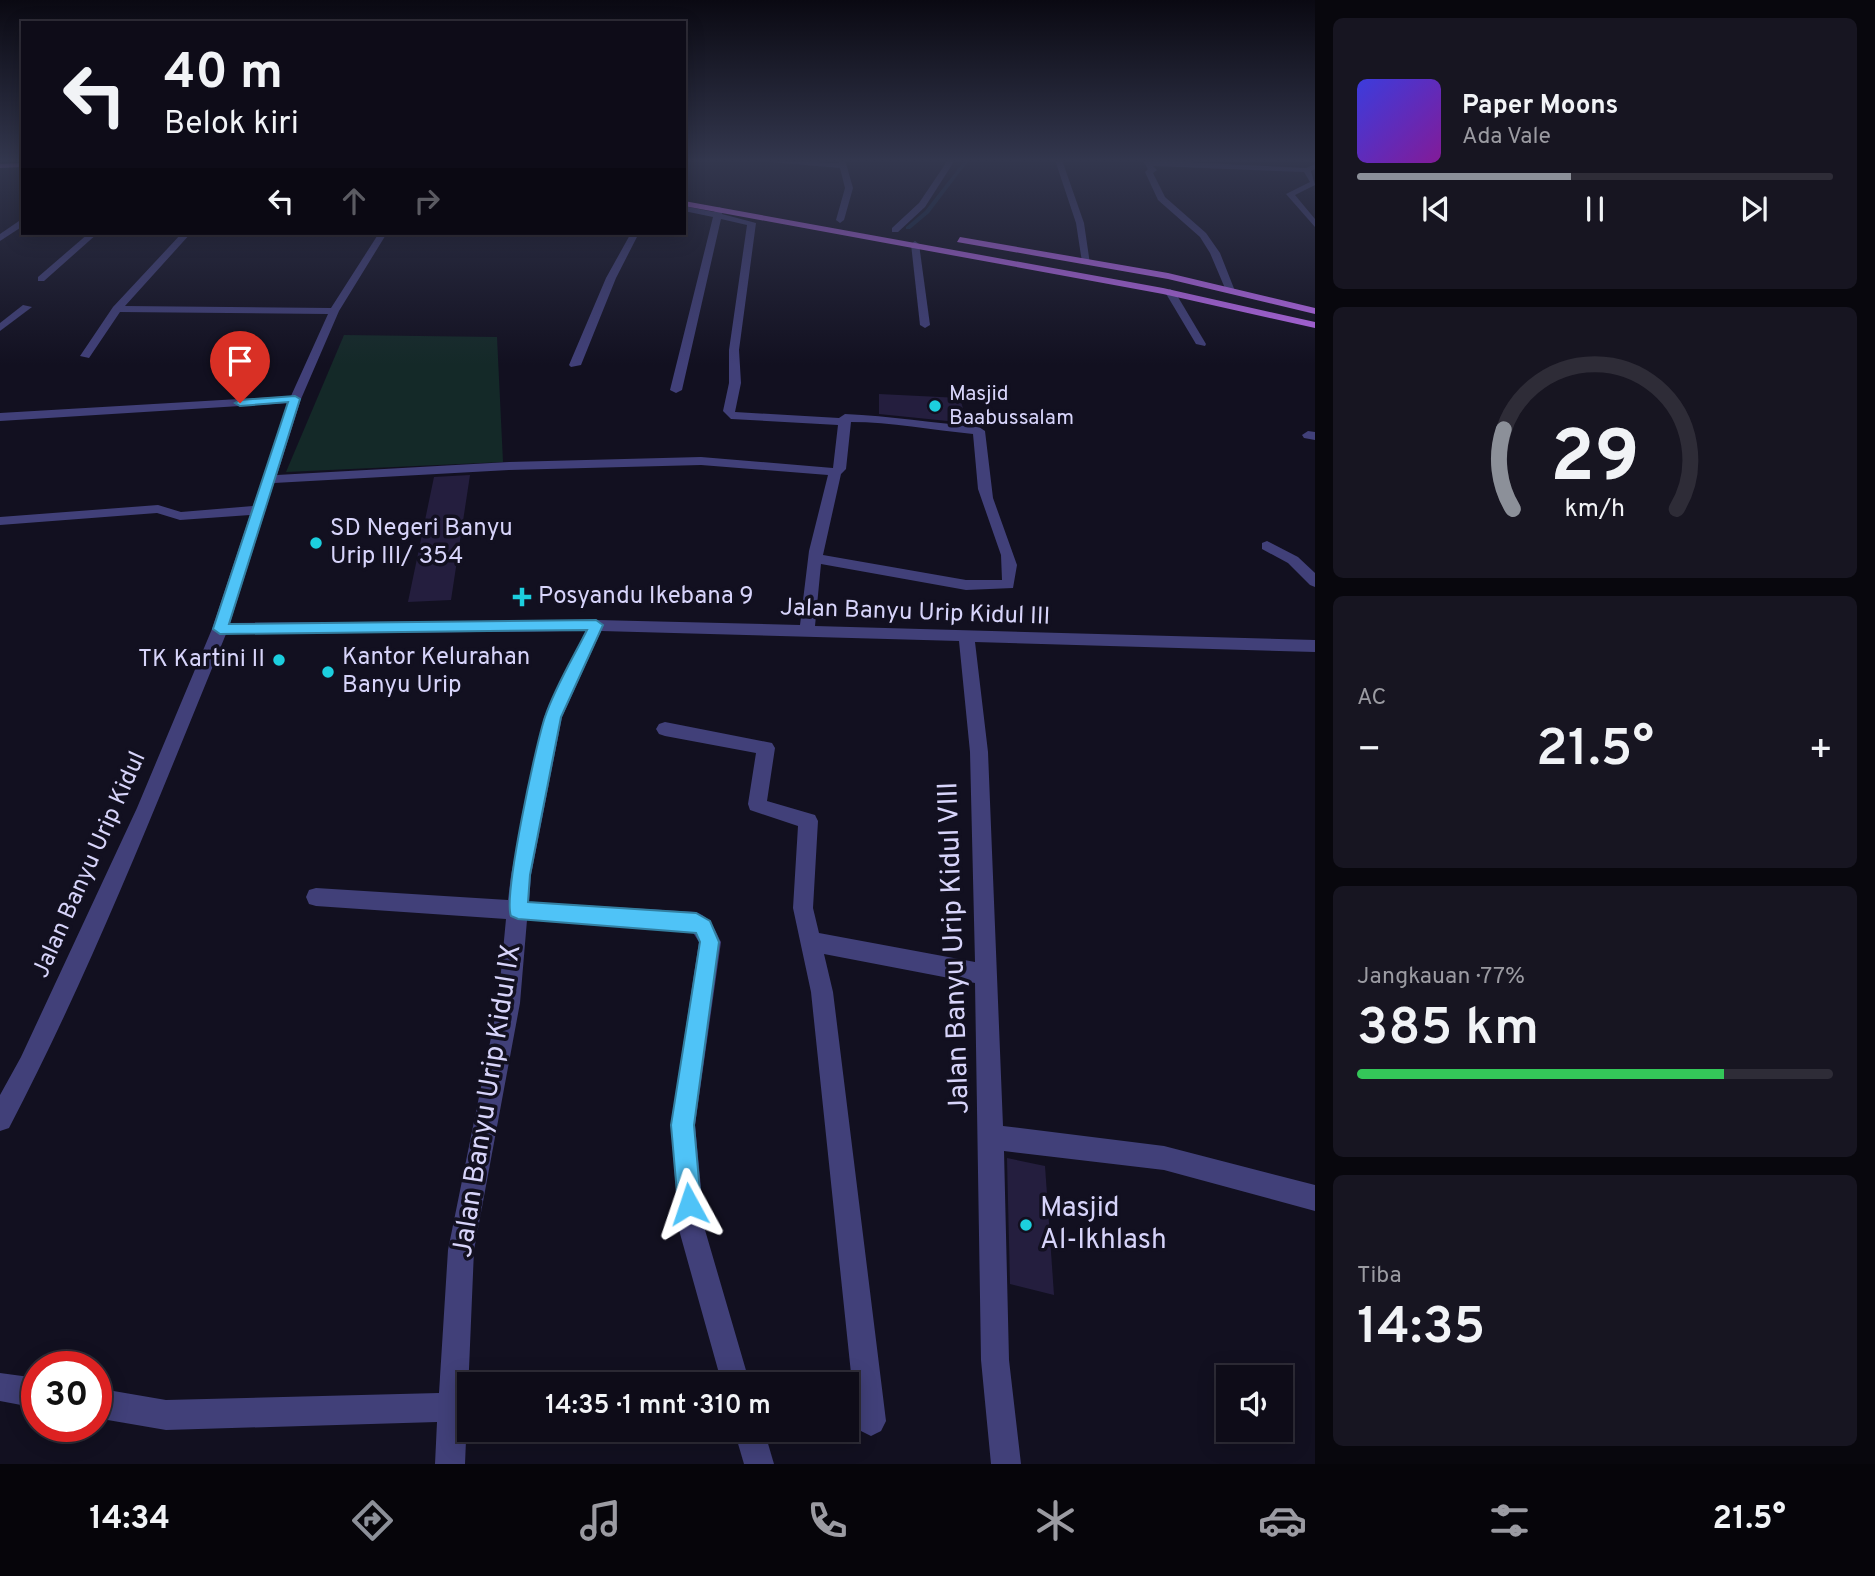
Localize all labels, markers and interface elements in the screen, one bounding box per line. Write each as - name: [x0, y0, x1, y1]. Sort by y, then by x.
- text: 40 m: [164, 44, 283, 106]
- icon: left: [49, 49, 140, 140]
- text: Paper Moons: [1462, 90, 1618, 123]
- text: Belok kiri: [164, 105, 299, 145]
- text: Ada Vale: [1462, 123, 1551, 152]
- icon: left: [262, 182, 300, 220]
- icon: ahead: [335, 182, 373, 220]
- icon: right: [408, 182, 446, 220]
- icon: previous: [1417, 190, 1455, 228]
- icon: pause: [1576, 190, 1614, 228]
- icon: next: [1735, 190, 1773, 228]
- pin: [210, 331, 270, 403]
- icon: arrive: [221, 342, 259, 380]
- place label: Masjid Baabussalam: [949, 381, 1074, 432]
- marker: Masjid Baabussalam: [927, 398, 943, 414]
- text: 29: [1550, 415, 1640, 507]
- text: km/h: [1565, 494, 1625, 526]
- place label: SD Negeri Banyu Urip III/ 354: [330, 514, 513, 572]
- marker: SD Negeri Banyu Urip III/ 354: [308, 535, 324, 551]
- place label: Posyandu Ikebana 9: [538, 582, 754, 612]
- marker: Posyandu Ikebana 9: [512, 587, 532, 607]
- street label: Jalan Banyu Urip Kidul III: [779, 593, 1051, 633]
- place label: Kantor Kelurahan Banyu Urip: [342, 643, 530, 701]
- place label: TK Kartini II: [138, 645, 265, 675]
- marker: TK Kartini II: [271, 652, 287, 668]
- marker: Kantor Kelurahan Banyu Urip: [320, 664, 336, 680]
- text: AC: [1357, 684, 1386, 713]
- text: 21.5°: [1536, 718, 1654, 784]
- text: −: [1357, 727, 1382, 776]
- text: +: [1808, 727, 1833, 776]
- street label: Jalan Banyu Urip Kidul: [27, 747, 153, 983]
- street label: Jalan Banyu Urip Kidul VIII: [931, 781, 979, 1115]
- street label: Jalan Banyu Urip Kidul IX: [445, 942, 531, 1260]
- text: Jangkauan · 77%: [1357, 963, 1525, 992]
- text: 385 km: [1357, 997, 1539, 1063]
- position arrow: [652, 1167, 726, 1241]
- place label: Masjid Al-Ikhlash: [1040, 1191, 1167, 1259]
- marker: Masjid Al-Ikhlash: [1018, 1217, 1034, 1233]
- text: Tiba: [1357, 1262, 1402, 1291]
- text: 14:35: [1357, 1296, 1486, 1362]
- speed limit sign: 30: [21, 1351, 112, 1442]
- map controls: [1216, 1365, 1293, 1442]
- button: sound: [1216, 1365, 1293, 1442]
- text: 14:35 · 1 mnt · 310 m: [545, 1390, 771, 1423]
- icon: directions: [348, 1496, 397, 1545]
- icon: music: [576, 1496, 625, 1545]
- icon: phone: [803, 1496, 852, 1545]
- icon: climate: [1031, 1496, 1080, 1545]
- icon: car: [1258, 1496, 1307, 1545]
- icon: filters: [1485, 1496, 1534, 1545]
- text: 14:34: [89, 1500, 170, 1540]
- text: 21.5°: [1713, 1500, 1786, 1540]

